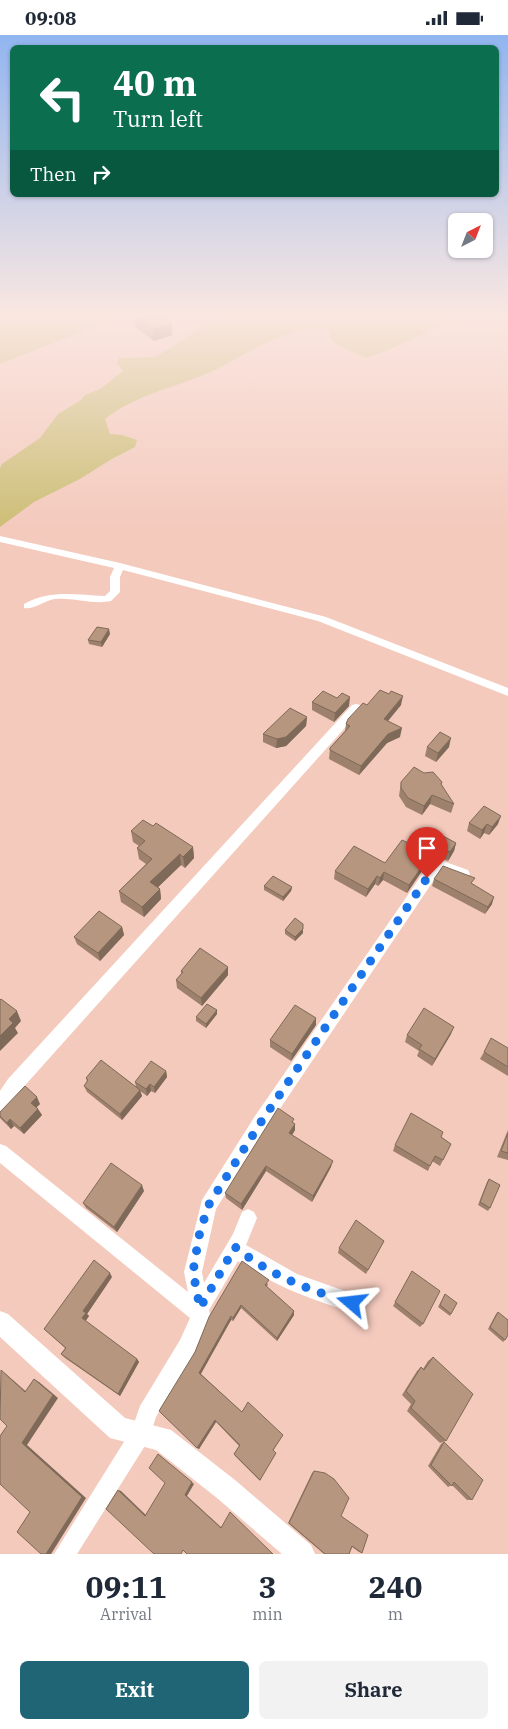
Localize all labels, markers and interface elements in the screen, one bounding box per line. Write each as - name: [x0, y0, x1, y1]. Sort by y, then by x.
- text: 09:08: [25, 6, 76, 30]
- text: 40 m: [113, 60, 197, 106]
- icon: left: [30, 65, 95, 130]
- text: Turn left: [113, 104, 203, 133]
- icon: right: [87, 160, 115, 188]
- text: Then: [30, 162, 77, 186]
- north arrow: [448, 213, 492, 257]
- map controls: [448, 213, 493, 258]
- pin: [406, 827, 448, 878]
- icon: arrive: [413, 834, 441, 862]
- position arrow: [325, 1276, 377, 1328]
- text: 09:11: [86, 1567, 167, 1606]
- text: 3: [259, 1567, 277, 1606]
- text: 240: [368, 1567, 422, 1606]
- text: Arrival: [100, 1604, 152, 1624]
- text: min: [252, 1604, 283, 1624]
- text: m: [388, 1604, 403, 1624]
- button: Exit: [20, 1661, 249, 1719]
- button: Share: [259, 1661, 488, 1719]

